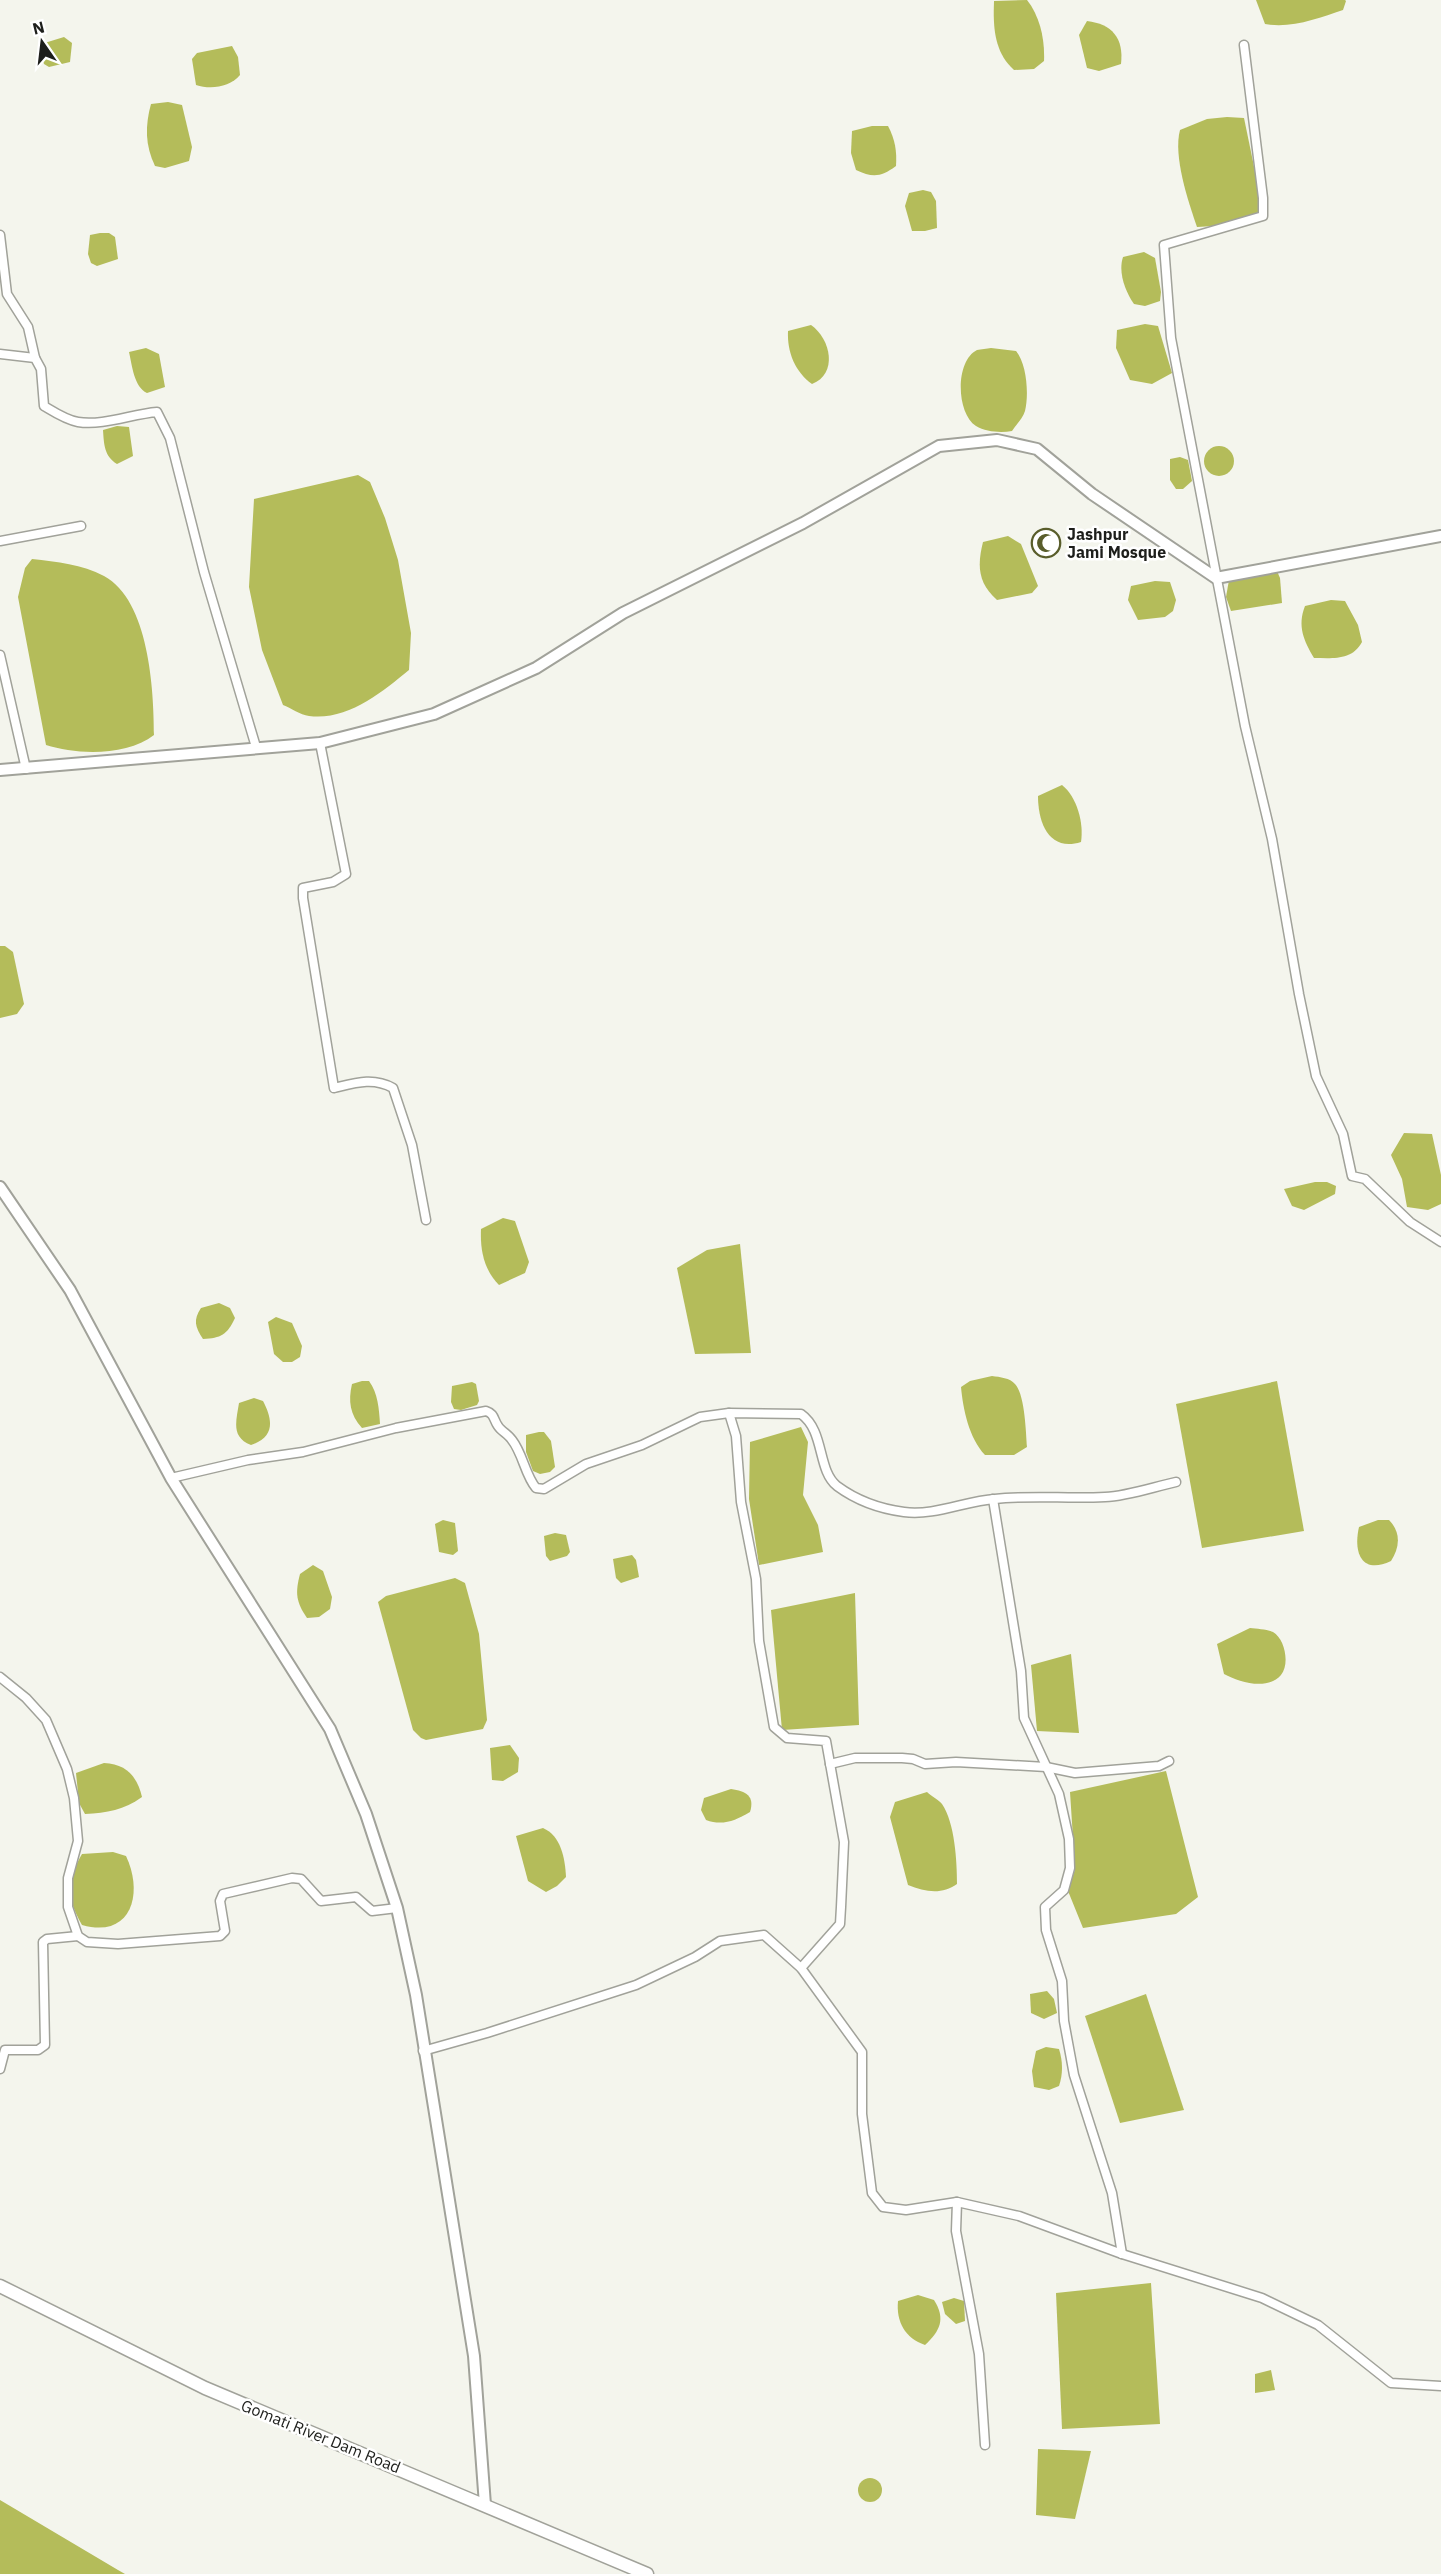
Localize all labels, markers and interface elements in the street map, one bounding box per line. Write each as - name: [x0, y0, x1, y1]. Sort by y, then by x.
- north arrow: [12, 12, 72, 72]
- text: N: [30, 16, 46, 39]
- place label: Jashpur Jami Mosque: [1067, 524, 1166, 562]
- mosque icon: Jashpur Jami Mosque: [1030, 527, 1062, 559]
- street label: Gomati River Dam Road: [238, 2395, 404, 2477]

